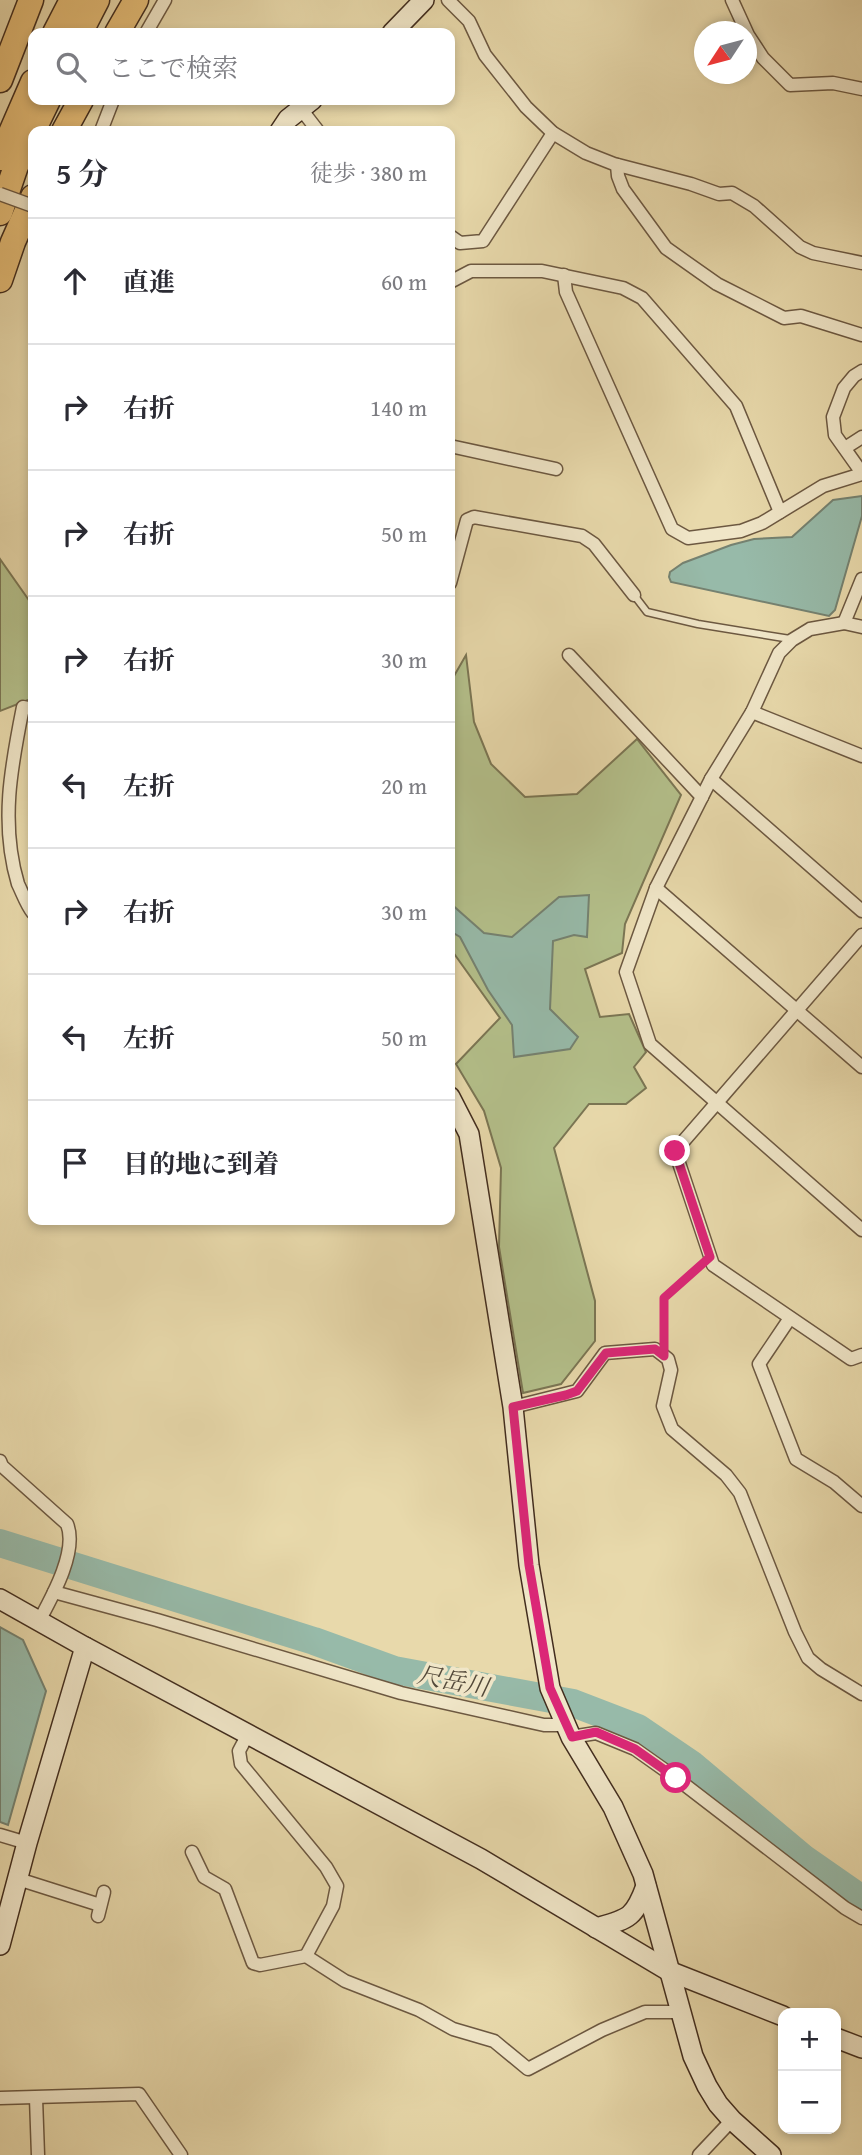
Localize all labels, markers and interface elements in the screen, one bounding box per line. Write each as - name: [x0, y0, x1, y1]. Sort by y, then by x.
- north arrow: [694, 21, 757, 84]
- search box: [28, 28, 455, 105]
- icon: search: [52, 48, 90, 86]
- text: ここで検索: [108, 48, 238, 87]
- text: 5 分: [56, 151, 108, 195]
- text: 徒歩 · 380 m: [310, 156, 427, 189]
- icon: ahead: [56, 262, 94, 300]
- text: 直進: [123, 262, 175, 301]
- text: 60 m: [381, 265, 427, 298]
- icon: right: [56, 388, 94, 426]
- text: 右折: [123, 388, 175, 427]
- text: 140 m: [370, 391, 427, 424]
- icon: right: [56, 514, 94, 552]
- text: 右折: [123, 514, 175, 553]
- text: 50 m: [381, 517, 427, 550]
- icon: right: [56, 640, 94, 678]
- text: 右折: [123, 640, 175, 679]
- text: 30 m: [381, 643, 427, 676]
- icon: left: [56, 766, 94, 804]
- text: 左折: [123, 766, 175, 805]
- text: 20 m: [381, 769, 427, 802]
- icon: right: [56, 892, 94, 930]
- text: 右折: [123, 892, 175, 931]
- text: 30 m: [381, 895, 427, 928]
- icon: left: [56, 1018, 94, 1056]
- text: 左折: [123, 1018, 175, 1057]
- text: 50 m: [381, 1021, 427, 1054]
- route end: [659, 1135, 690, 1166]
- icon: arrive: [56, 1144, 94, 1182]
- text: 目的地に到着: [123, 1144, 279, 1183]
- water label: 尺岳川: [414, 1656, 495, 1705]
- route start: [660, 1762, 691, 1793]
- map controls: [778, 2008, 841, 2134]
- button: +: [778, 2008, 841, 2071]
- button: −: [778, 2071, 841, 2134]

